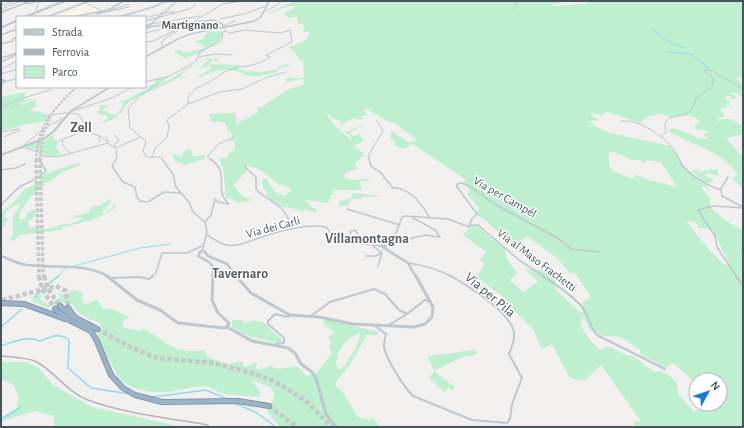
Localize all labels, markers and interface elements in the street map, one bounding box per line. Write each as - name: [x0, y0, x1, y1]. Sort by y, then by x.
- legend: [16, 16, 146, 88]
- district label: Martignano: [162, 19, 219, 31]
- text: Strada: [52, 26, 83, 38]
- text: Ferrovia: [52, 46, 90, 58]
- text: Parco: [52, 66, 78, 78]
- district label: Zell: [70, 121, 92, 135]
- street label: Via per Campél: [471, 174, 539, 220]
- street label: Via dei Carli: [245, 214, 301, 240]
- street label: Via al Maso Frachetti: [495, 226, 579, 294]
- district label: Villamontagna: [325, 232, 409, 246]
- district label: Tavernaro: [212, 267, 268, 281]
- street label: Via per Pila: [462, 270, 518, 320]
- north arrow: [688, 372, 728, 412]
- text: N: [709, 379, 722, 392]

